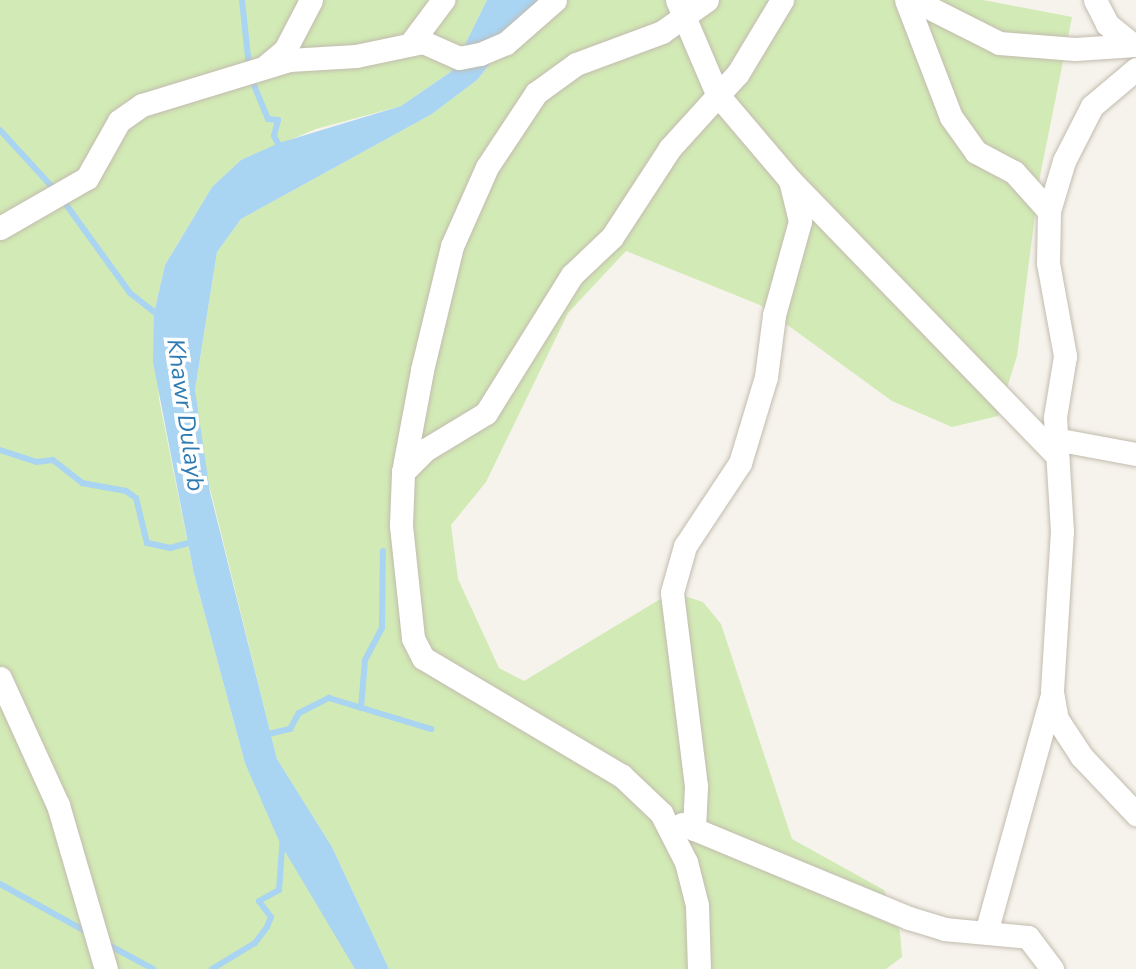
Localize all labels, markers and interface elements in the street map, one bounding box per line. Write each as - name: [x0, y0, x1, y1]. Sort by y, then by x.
- water label: Khawr Dulayb: [160, 337, 210, 493]

